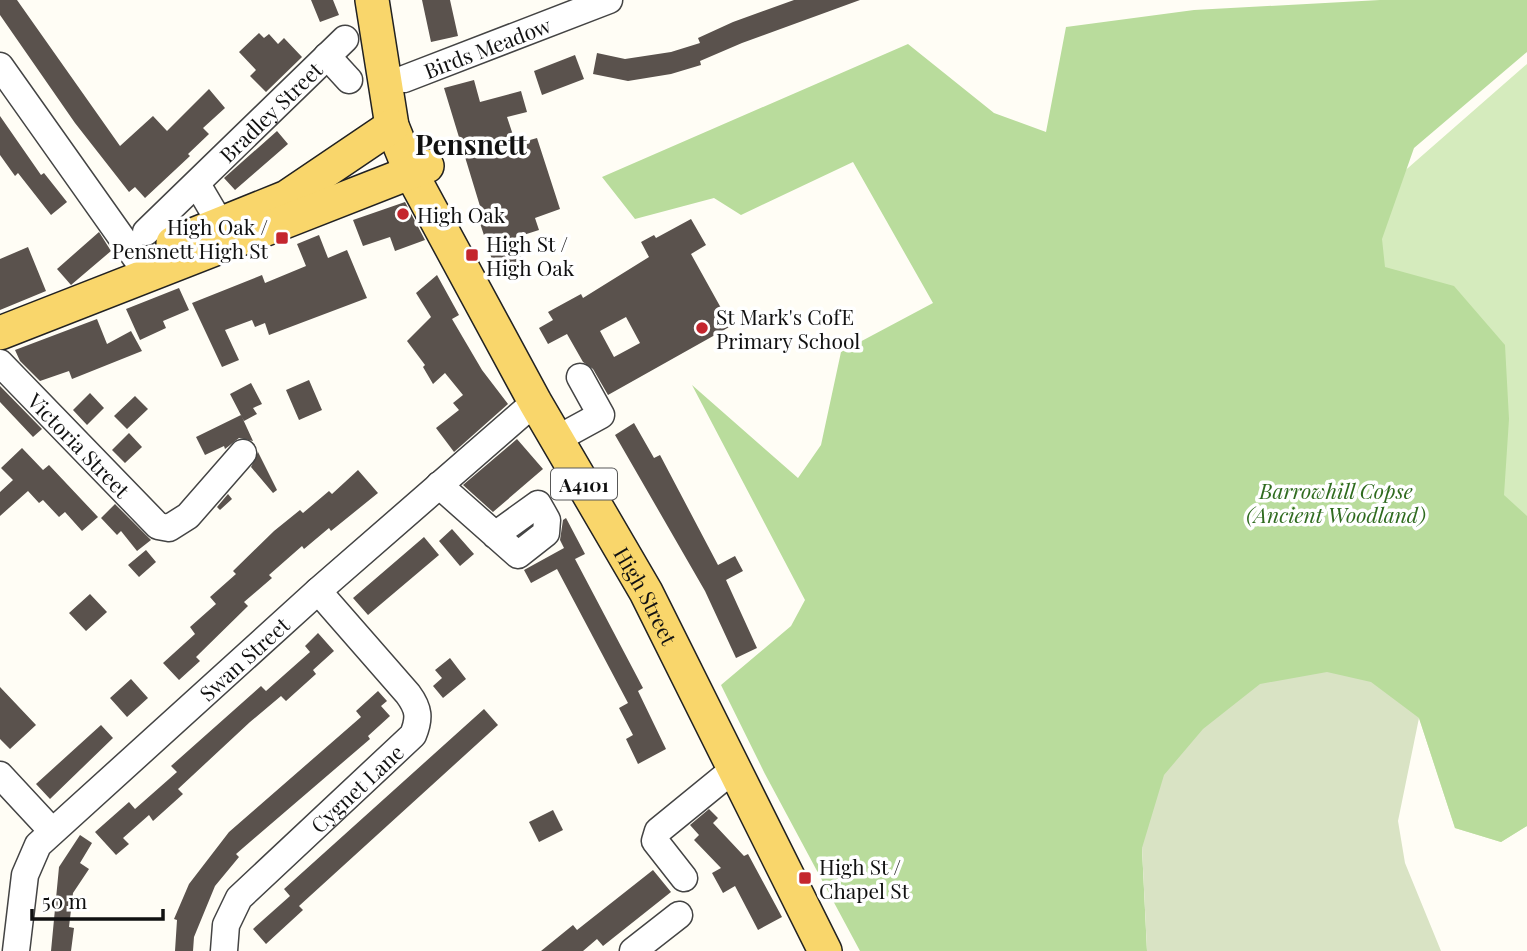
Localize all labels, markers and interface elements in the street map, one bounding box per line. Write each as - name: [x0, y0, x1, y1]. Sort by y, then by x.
- street label: Birds Meadow: [420, 10, 555, 84]
- street label: Bradley Street: [213, 55, 328, 168]
- district label: Pensnett: [415, 125, 527, 162]
- place label: High Oak: [417, 200, 506, 228]
- marker: High Oak: [395, 206, 411, 222]
- place label: High Oak / Pensnett High St: [112, 212, 269, 264]
- place label: High St / High Oak: [486, 229, 575, 281]
- marker: High Oak / Pensnett High St: [274, 230, 290, 246]
- marker: High St / High Oak: [464, 247, 480, 263]
- place label: St Mark's CofE Primary School: [716, 302, 860, 354]
- marker: St Mark's CofE Primary School: [694, 320, 710, 336]
- street label: Victoria Street: [21, 386, 137, 504]
- road number: A4101: [551, 468, 617, 499]
- park label: Barrowhill Copse (Ancient Woodland): [1246, 476, 1426, 528]
- street label: High Street: [609, 541, 684, 650]
- street label: Swan Street: [193, 610, 295, 706]
- street label: Cygnet Lane: [304, 738, 409, 838]
- place label: High St / Chapel St: [819, 852, 910, 904]
- marker: High St / Chapel St: [797, 870, 813, 886]
- scale bar: [32, 878, 163, 922]
- text: 50 m: [42, 886, 88, 914]

